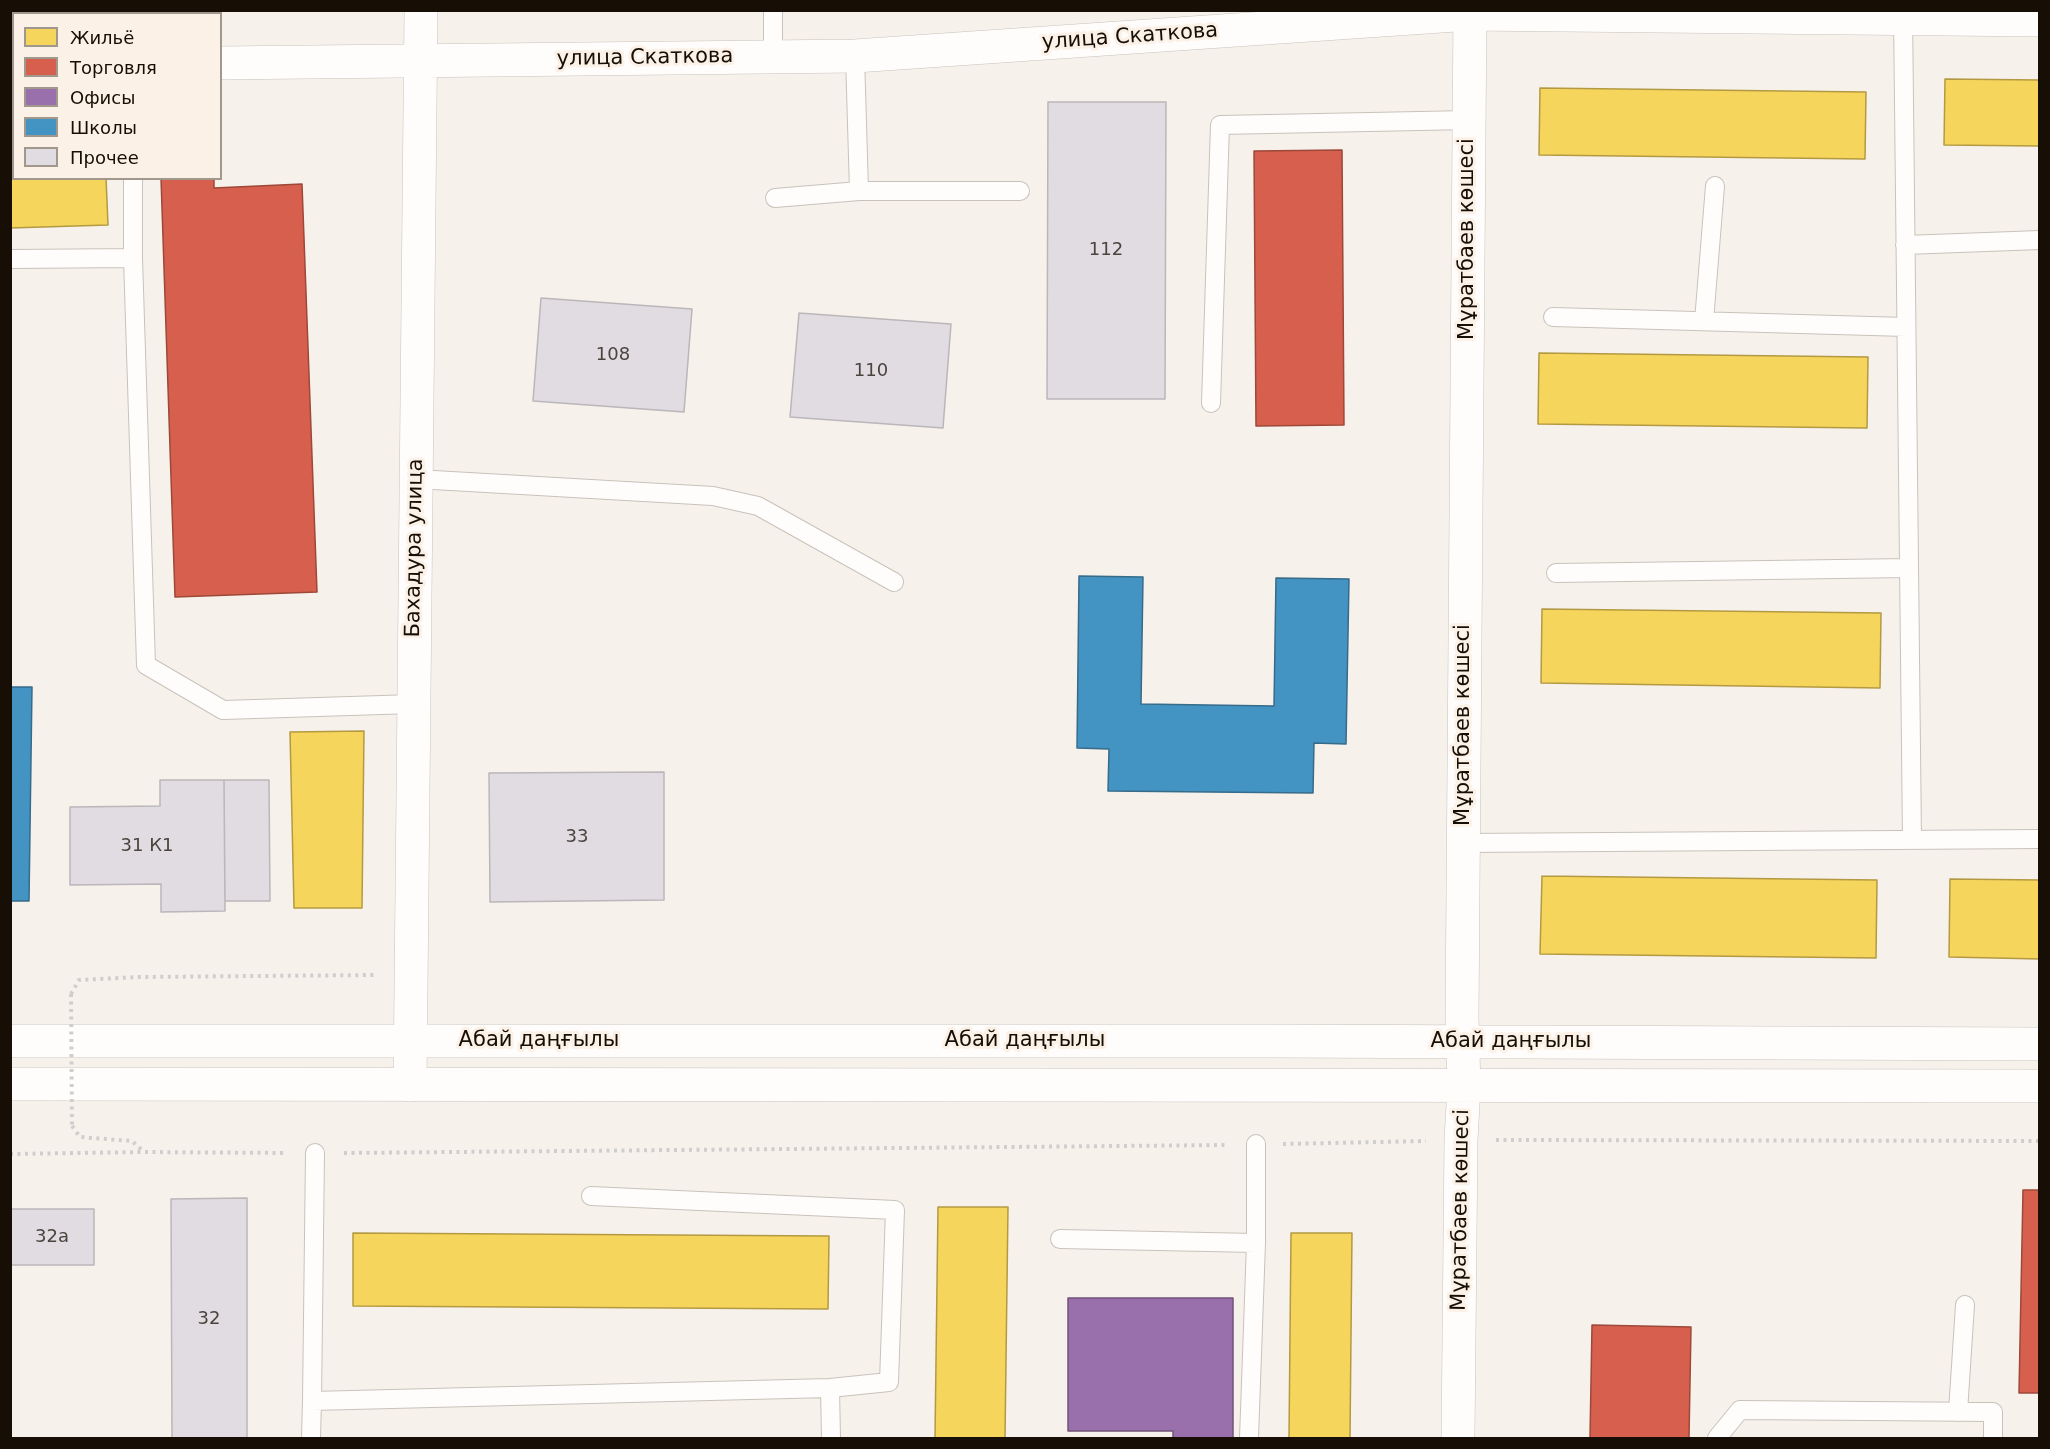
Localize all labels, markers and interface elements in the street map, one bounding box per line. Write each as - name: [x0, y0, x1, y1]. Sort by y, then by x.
- legend: [12, 12, 222, 180]
- street label: улица Скаткова: [1041, 18, 1219, 56]
- text: Жильё: [70, 27, 134, 48]
- street label: улица Скаткова: [557, 44, 733, 72]
- text: Торговля: [70, 57, 157, 78]
- text: Офисы: [70, 87, 135, 108]
- text: Школы: [70, 117, 137, 138]
- street label: Мұратбаев көшесі: [1455, 138, 1481, 340]
- text: Прочее: [70, 147, 139, 168]
- house number: 112: [1089, 239, 1123, 261]
- house number: 108: [596, 344, 630, 366]
- house number: 110: [854, 360, 888, 382]
- street label: Бахадура улица: [401, 458, 429, 638]
- street label: Мұратбаев көшесі: [1451, 624, 1477, 826]
- house number: 33: [566, 826, 588, 848]
- house number: 31 К1: [121, 835, 173, 857]
- street label: Абай даңғылы: [459, 1028, 619, 1054]
- street label: Абай даңғылы: [945, 1028, 1105, 1054]
- street label: Абай даңғылы: [1431, 1029, 1591, 1055]
- street label: Мұратбаев көшесі: [1447, 1109, 1475, 1311]
- house number: 32а: [35, 1226, 69, 1248]
- house number: 32: [198, 1308, 220, 1330]

